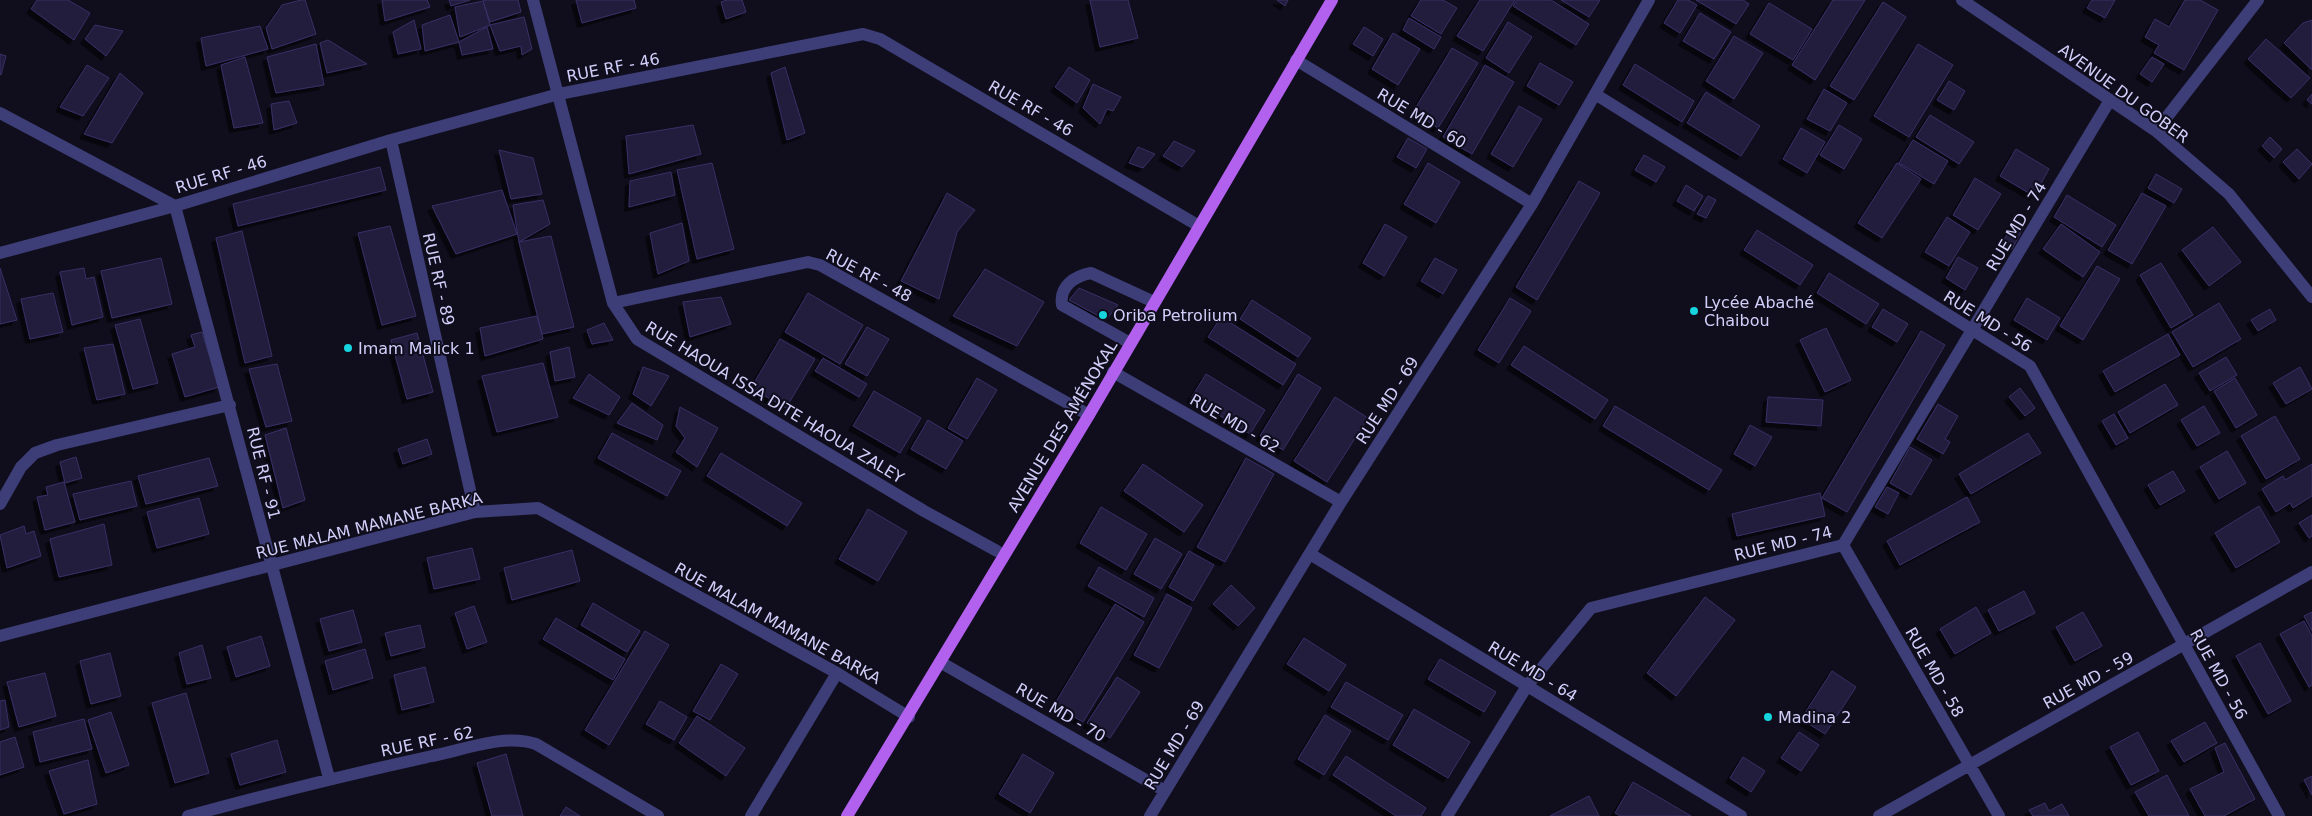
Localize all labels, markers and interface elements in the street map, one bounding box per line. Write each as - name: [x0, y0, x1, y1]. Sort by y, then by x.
- street label: AVENUE DU GOBER: [2055, 40, 2192, 147]
- street label: RUE RF - 46: [565, 49, 661, 86]
- street label: RUE RF - 46: [985, 77, 1076, 140]
- street label: RUE MD - 60: [1374, 84, 1470, 152]
- street label: RUE RF - 46: [173, 152, 269, 197]
- street label: RUE MD - 74: [1982, 178, 2050, 274]
- street label: RUE RF - 89: [419, 231, 458, 327]
- street label: RUE RF - 48: [823, 245, 915, 306]
- street label: RUE MD - 56: [1940, 287, 2035, 356]
- place label: Lycée Abaché Chaibou: [1704, 293, 1814, 330]
- marker: Lycée Abaché Chaibou: [1688, 305, 1700, 317]
- place label: Oriba Petrolium: [1113, 306, 1238, 325]
- marker: Oriba Petrolium: [1097, 309, 1109, 321]
- street label: RUE HAOUA ISSA DITE HAOUA ZALEY: [642, 318, 908, 487]
- street label: AVENUE DES AMÉNOKAL: [1004, 337, 1121, 516]
- place label: Imam Malick 1: [358, 339, 475, 358]
- marker: Imam Malick 1: [342, 342, 354, 354]
- street label: RUE MD - 69: [1352, 353, 1423, 448]
- street label: RUE MD - 62: [1187, 390, 1283, 457]
- street label: RUE RF - 91: [243, 425, 284, 521]
- street label: RUE MALAM MAMANE BARKA: [254, 488, 484, 563]
- street label: RUE MD - 74: [1732, 522, 1834, 565]
- street label: RUE MALAM MAMANE BARKA: [671, 559, 884, 688]
- street label: RUE MD - 58: [1901, 624, 1968, 720]
- street label: RUE MD - 56: [2186, 626, 2251, 723]
- street label: RUE MD - 64: [1485, 637, 1581, 705]
- street label: RUE MD - 59: [2040, 648, 2137, 713]
- street label: RUE MD - 70: [1013, 679, 1109, 746]
- street label: RUE MD - 69: [1140, 697, 1208, 793]
- place label: Madina 2: [1778, 708, 1851, 727]
- marker: Madina 2: [1762, 711, 1774, 723]
- street label: RUE RF - 62: [379, 722, 475, 761]

